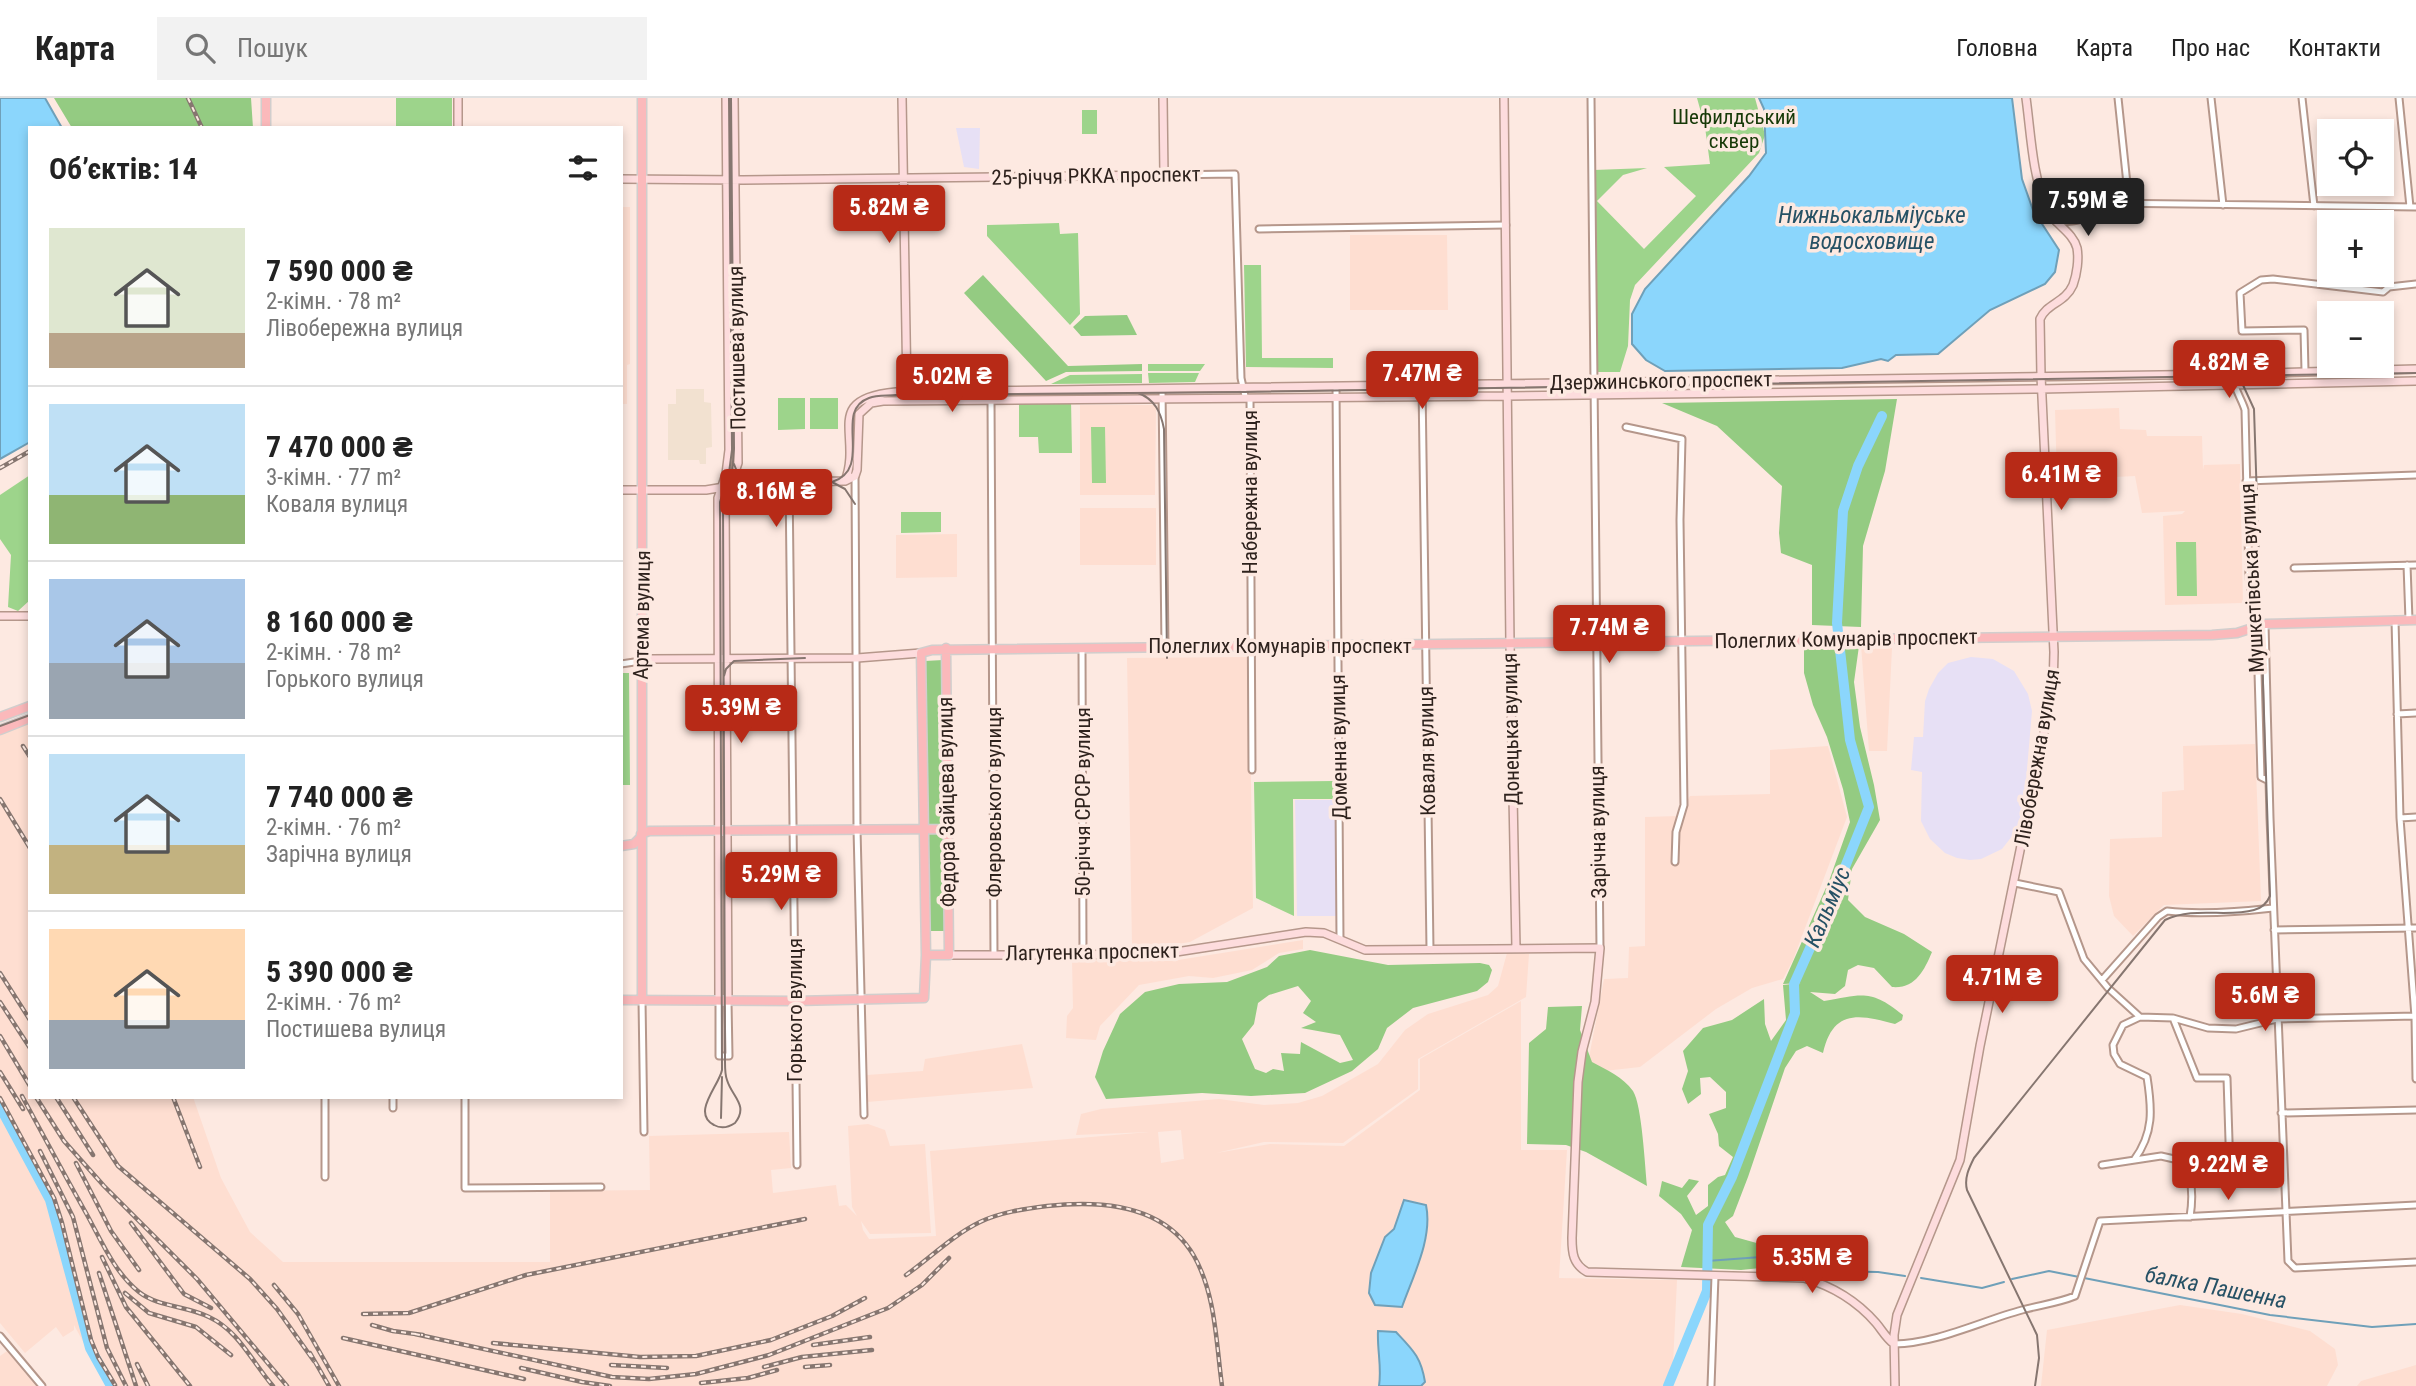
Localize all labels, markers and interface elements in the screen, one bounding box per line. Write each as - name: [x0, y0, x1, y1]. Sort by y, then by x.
- search box: [157, 17, 647, 80]
- text: Карта: [35, 29, 115, 68]
- icon: search: [181, 29, 219, 67]
- text: Пошук: [237, 33, 308, 63]
- text: Головна: [1956, 34, 2038, 62]
- text: Карта: [2076, 34, 2133, 62]
- text: Про нас: [2171, 34, 2250, 62]
- text: Контакти: [2288, 34, 2381, 62]
- park label: Шефилдський сквер: [1672, 105, 1796, 153]
- map controls: [2317, 119, 2394, 378]
- button: locate: [2317, 119, 2394, 196]
- icon: filters: [564, 149, 602, 187]
- text: Об’єктів: 14: [49, 151, 198, 186]
- street label: 25-річчя РККА проспект: [991, 162, 1201, 190]
- pin: 7.59M ₴: [2023, 178, 2153, 238]
- pin: 5.82M ₴: [824, 186, 954, 245]
- text: 7.59M ₴: [2048, 187, 2128, 214]
- text: 5.82M ₴: [849, 194, 929, 221]
- water label: Нижньокальміуське водосховище: [1778, 202, 1966, 255]
- button: +: [2317, 210, 2394, 287]
- text: 7 590 000 ₴: [266, 253, 413, 288]
- icon: home: [105, 256, 189, 340]
- street label: Постишева вулиця: [724, 266, 750, 430]
- text: 2-кімн. · 78 m²: [266, 288, 401, 315]
- button: −: [2317, 301, 2394, 378]
- text: Лівобережна вулиця: [266, 315, 463, 342]
- pin: 4.82M ₴: [2164, 341, 2294, 400]
- text: 4.82M ₴: [2189, 349, 2269, 376]
- pin: 7.47M ₴: [1357, 352, 1487, 411]
- pin: 5.02M ₴: [887, 354, 1017, 414]
- text: 7.47M ₴: [1382, 360, 1462, 387]
- text: 5.02M ₴: [912, 363, 992, 390]
- street label: Дзержинського проспект: [1550, 367, 1773, 395]
- street label: Набережна вулиця: [1238, 410, 1262, 574]
- text: 7 470 000 ₴: [266, 429, 413, 464]
- icon: home: [105, 432, 189, 516]
- pin: 6.41M ₴: [1996, 452, 2126, 512]
- text: 6.41M ₴: [2021, 461, 2101, 488]
- text: 3-кімн. · 77 m²: [266, 464, 401, 491]
- pin: 8.16M ₴: [711, 470, 841, 529]
- text: 8.16M ₴: [736, 478, 816, 505]
- street label: Мушкетівська вулиця: [2235, 483, 2269, 673]
- text: Коваля вулиця: [266, 491, 408, 518]
- street label: Артема вулиця: [629, 550, 655, 680]
- text: 8 160 000 ₴: [266, 604, 413, 639]
- pin: 7.74M ₴: [1544, 606, 1674, 665]
- icon: home: [105, 607, 189, 691]
- text: 7.74M ₴: [1569, 614, 1649, 641]
- street label: Полеглих Комунарів проспект: [1714, 625, 1978, 653]
- street label: Полеглих Комунарів проспект: [1148, 634, 1412, 658]
- text: 2-кімн. · 78 m²: [266, 639, 401, 666]
- street label: Донецька вулиця: [1498, 653, 1524, 805]
- text: Горького вулиця: [266, 666, 424, 693]
- street label: Лівобережна вулиця: [2010, 667, 2064, 849]
- street label: Доменна вулиця: [1326, 674, 1352, 820]
- pin: 5.39M ₴: [676, 686, 806, 745]
- street label: Коваля вулиця: [1414, 686, 1440, 816]
- text: 5.39M ₴: [701, 694, 781, 721]
- street label: Федора Зайцева вулиця: [933, 697, 961, 907]
- street label: Флеровського вулиця: [982, 707, 1006, 897]
- street label: 50-річчя СРСР вулиця: [1071, 707, 1095, 897]
- street label: Зарічна вулиця: [1585, 765, 1611, 899]
- text: 7 740 000 ₴: [266, 779, 413, 814]
- icon: home: [105, 782, 189, 866]
- text: 2-кімн. · 76 m²: [266, 814, 401, 841]
- text: Зарічна вулиця: [266, 841, 412, 868]
- pin: 5.29M ₴: [716, 852, 846, 912]
- text: 5.29M ₴: [741, 861, 821, 888]
- water label: Кальміус: [1799, 863, 1856, 951]
- street label: Горького вулиця: [783, 938, 807, 1082]
- street label: Лагутенка проспект: [1005, 938, 1179, 966]
- text: 5 390 000 ₴: [266, 954, 413, 989]
- pin: 4.71M ₴: [1937, 956, 2067, 1015]
- icon: home: [105, 957, 189, 1041]
- text: 4.71M ₴: [1962, 964, 2042, 991]
- pin: 5.6M ₴: [2208, 974, 2322, 1033]
- text: 5.6M ₴: [2231, 982, 2299, 1009]
- text: 2-кімн. · 76 m²: [266, 989, 401, 1016]
- text: Постишева вулиця: [266, 1016, 446, 1043]
- pin: 9.22M ₴: [2163, 1142, 2293, 1202]
- text: 9.22M ₴: [2188, 1151, 2268, 1178]
- pin: 5.35M ₴: [1747, 1236, 1877, 1295]
- text: 5.35M ₴: [1772, 1244, 1852, 1271]
- water label: балка Пашенна: [2143, 1261, 2289, 1314]

